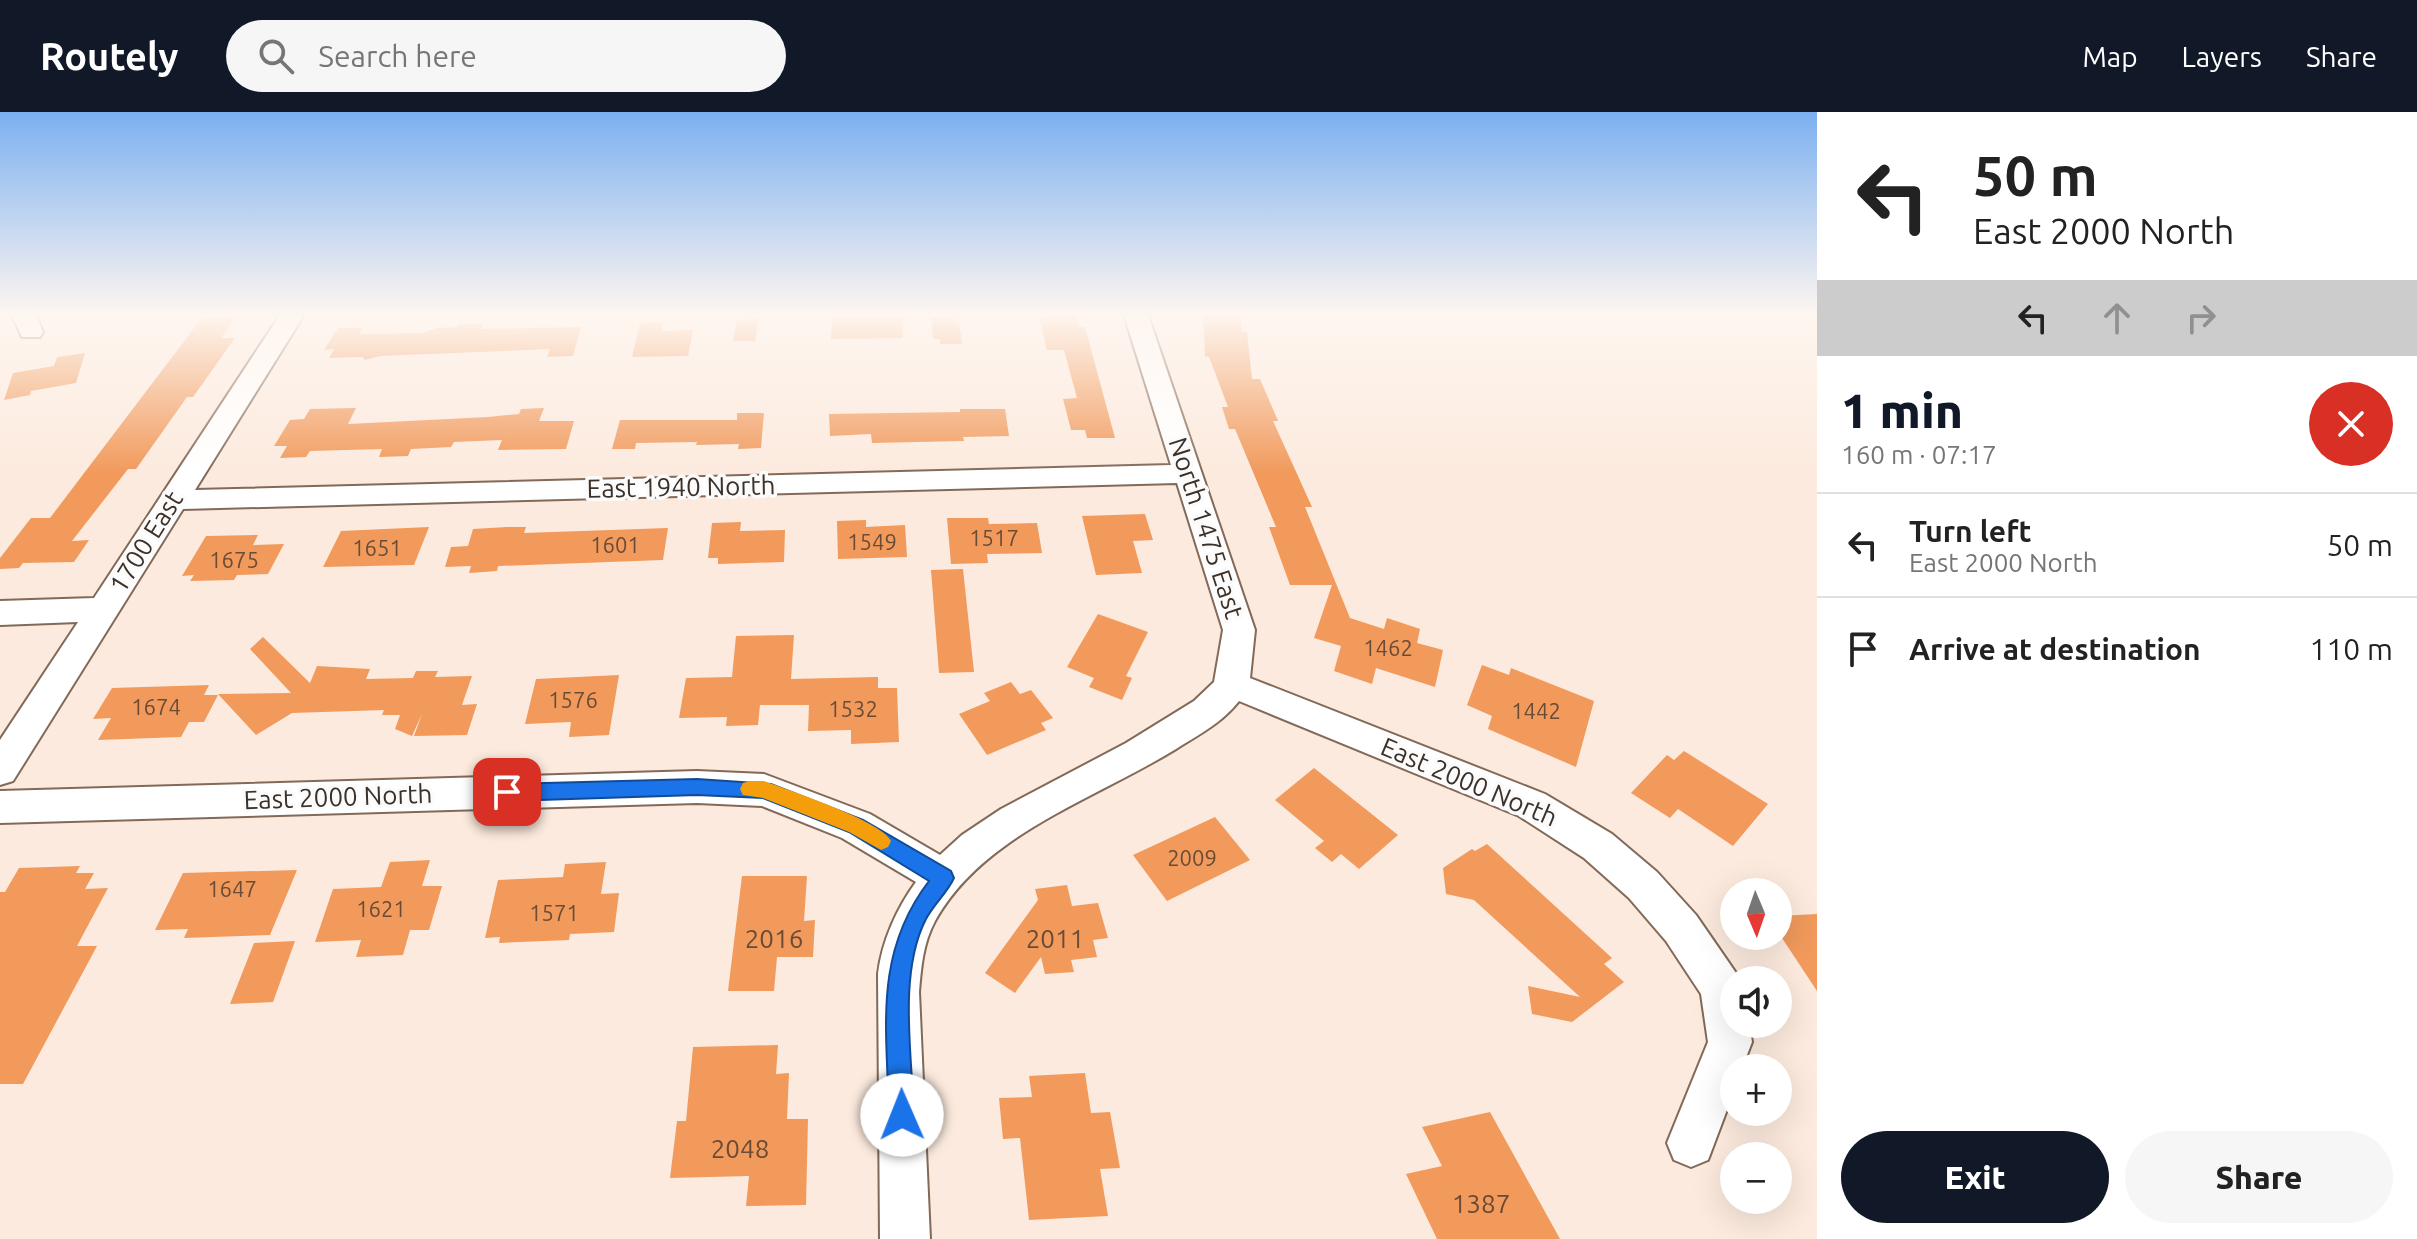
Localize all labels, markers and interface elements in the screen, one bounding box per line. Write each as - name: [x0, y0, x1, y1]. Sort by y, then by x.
- search box: [226, 20, 786, 92]
- icon: search: [254, 34, 298, 78]
- text: Routely: [40, 35, 178, 77]
- text: Search here: [318, 39, 477, 73]
- text: Map: [2082, 41, 2138, 72]
- text: Layers: [2182, 41, 2262, 72]
- text: Share: [2306, 41, 2377, 72]
- icon: left: [1841, 144, 1945, 248]
- text: 50 m: [1973, 144, 2098, 207]
- text: East 2000 North: [1973, 210, 2234, 251]
- icon: left: [2011, 296, 2055, 340]
- icon: ahead: [2095, 296, 2139, 340]
- icon: right: [2179, 296, 2223, 340]
- button: close: [2309, 382, 2393, 466]
- text: 1 min: [1841, 383, 1963, 437]
- street label: North 1475 East: [1164, 434, 1249, 622]
- text: 160 m · 07:17: [1841, 440, 1997, 469]
- street label: East 1940 North: [586, 470, 776, 503]
- street label: 1700 East: [103, 486, 188, 598]
- text: Turn left: [1909, 514, 2031, 548]
- icon: left: [1841, 523, 1885, 567]
- house number: 1517: [969, 525, 1019, 550]
- text: 50 m: [2326, 528, 2393, 562]
- house number: 1549: [847, 529, 897, 554]
- house number: 1601: [590, 532, 640, 557]
- house number: 1651: [352, 535, 402, 560]
- house number: 1675: [209, 547, 259, 572]
- text: East 2000 North: [1909, 548, 2098, 577]
- icon: arrive: [1841, 627, 1885, 671]
- text: Arrive at destination: [1909, 632, 2201, 666]
- text: 110 m: [2309, 632, 2393, 666]
- house number: 1462: [1363, 635, 1413, 660]
- house number: 1576: [548, 687, 598, 712]
- house number: 1674: [131, 694, 181, 719]
- house number: 1532: [828, 696, 878, 721]
- house number: 1442: [1511, 698, 1561, 723]
- street label: East 2000 North: [1377, 731, 1562, 832]
- pin: [473, 758, 541, 826]
- icon: arrive: [485, 770, 529, 814]
- street label: East 2000 North: [243, 779, 433, 814]
- house number: 2009: [1167, 845, 1217, 870]
- house number: 1647: [207, 876, 257, 901]
- north arrow: [1720, 878, 1792, 950]
- map controls: [1720, 878, 1792, 1214]
- house number: 1621: [356, 896, 406, 921]
- house number: 1571: [529, 900, 579, 925]
- house number: 2016: [745, 924, 803, 953]
- house number: 2011: [1026, 924, 1084, 953]
- button: sound: [1720, 966, 1792, 1038]
- button: +: [1720, 1054, 1792, 1126]
- position arrow: [860, 1073, 944, 1157]
- button: Exit: [1841, 1131, 2109, 1223]
- button: Share: [2125, 1131, 2393, 1223]
- house number: 2048: [711, 1134, 769, 1163]
- button: −: [1720, 1142, 1792, 1214]
- house number: 1387: [1452, 1189, 1510, 1218]

